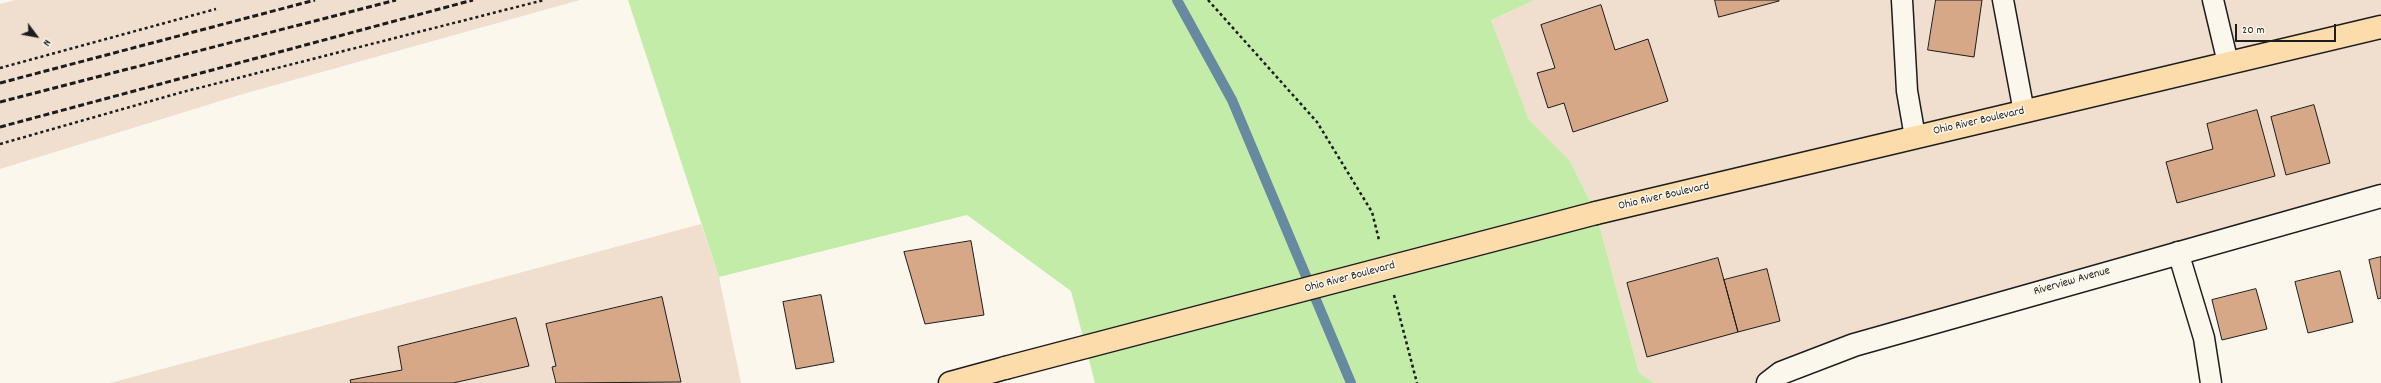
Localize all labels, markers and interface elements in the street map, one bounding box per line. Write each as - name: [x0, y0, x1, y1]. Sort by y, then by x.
- north arrow: [16, 16, 56, 56]
- scale bar: [2237, 16, 2338, 42]
- text: 20 m: [2242, 22, 2265, 39]
- text: N: [38, 36, 54, 49]
- street label: Ohio River Boulevard: [1932, 104, 2026, 140]
- street label: Ohio River Boulevard: [1617, 179, 1711, 215]
- street label: Ohio River Boulevard: [1303, 259, 1397, 297]
- street label: Riverview Avenue: [2032, 264, 2112, 300]

